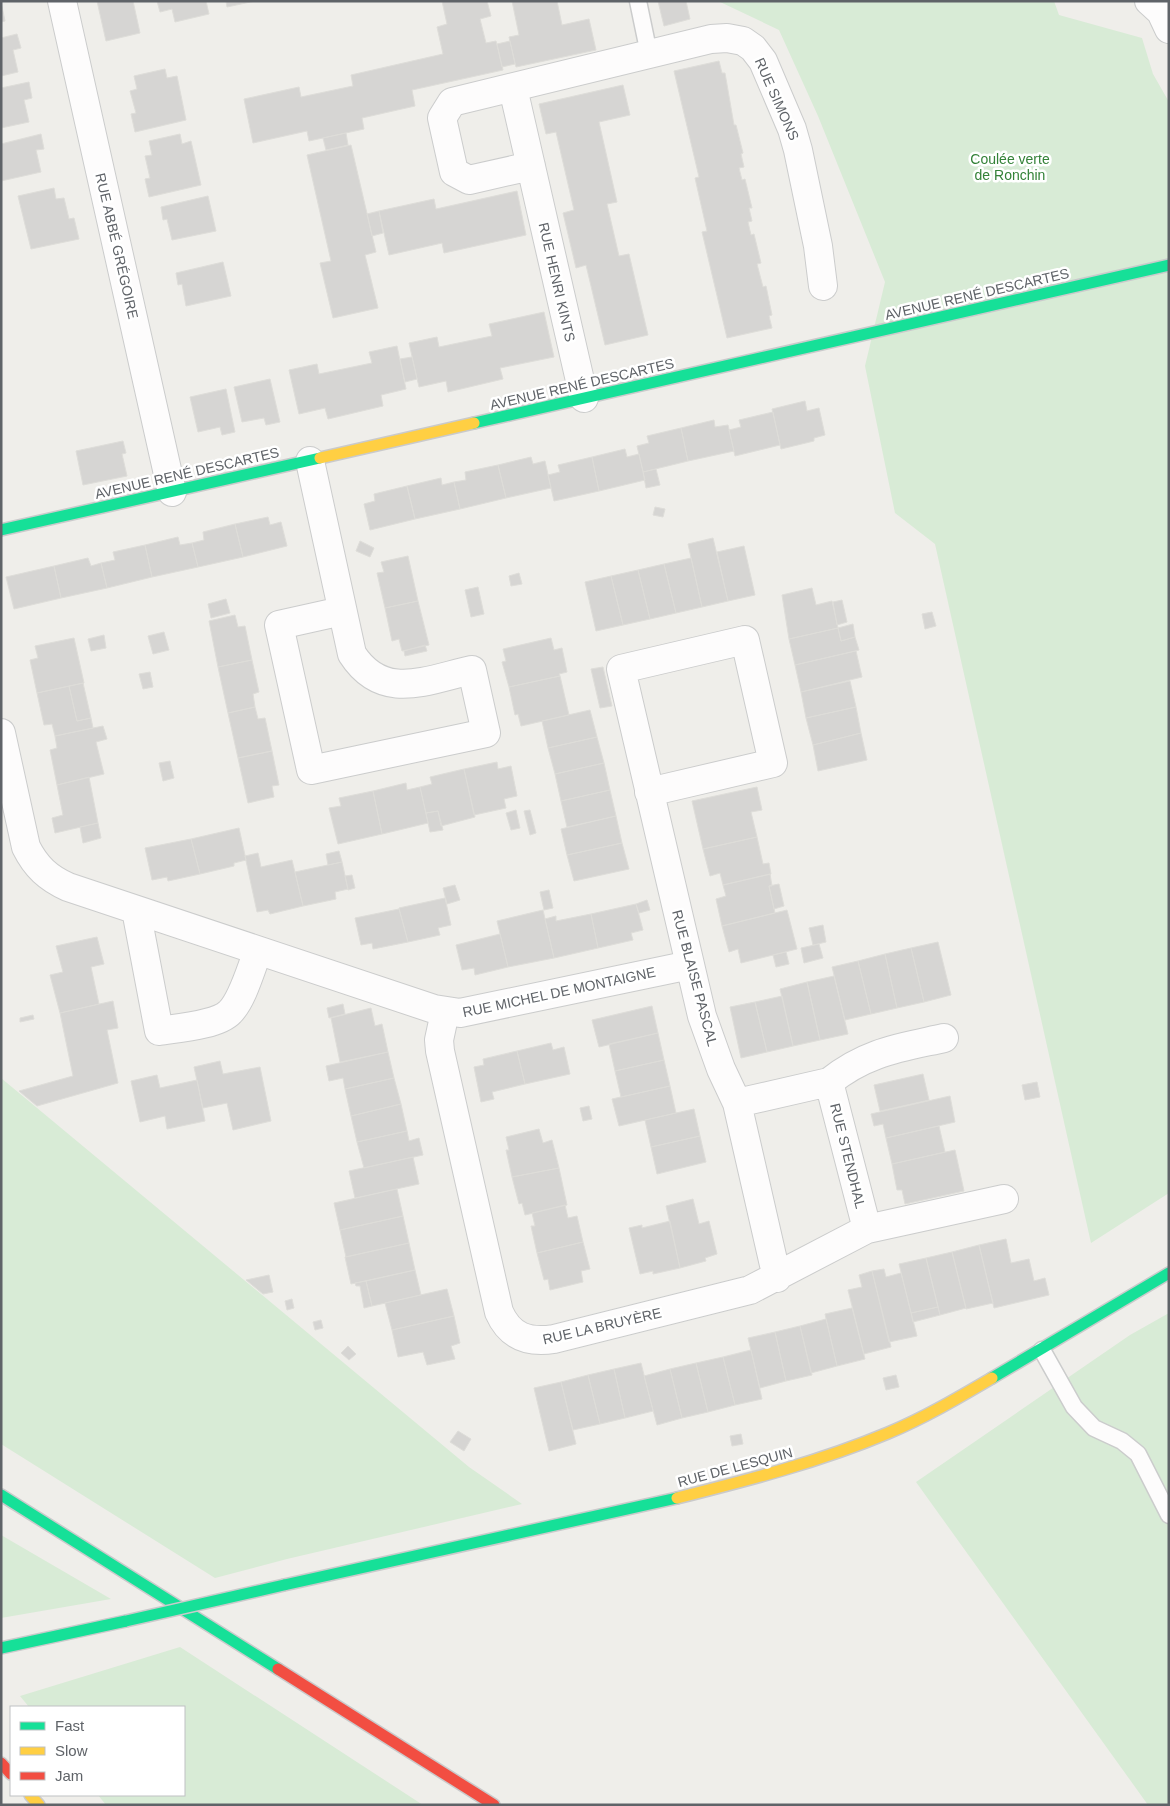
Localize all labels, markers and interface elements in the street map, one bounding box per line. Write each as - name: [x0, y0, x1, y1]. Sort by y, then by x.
- street label: RUE SIMONS: [752, 55, 802, 143]
- park label: Coulée verte de Ronchin: [970, 151, 1050, 183]
- street label: RUE ABBÉ GRÉGOIRE: [92, 171, 142, 321]
- street label: RUE HENRI KINTS: [535, 221, 579, 343]
- street label: AVENUE RENÉ DESCARTES: [883, 265, 1071, 323]
- street label: AVENUE RENÉ DESCARTES: [488, 355, 676, 413]
- street label: AVENUE RENÉ DESCARTES: [93, 444, 281, 502]
- street label: RUE BLAISE PASCAL: [669, 908, 721, 1048]
- street label: RUE MICHEL DE MONTAIGNE: [461, 964, 657, 1020]
- street label: RUE STENDHAL: [827, 1102, 869, 1211]
- street label: RUE LA BRUYÈRE: [541, 1305, 663, 1347]
- street label: RUE DE LESQUIN: [676, 1444, 794, 1490]
- legend: [10, 1706, 185, 1796]
- text: Fast: [55, 1717, 85, 1734]
- text: Slow: [55, 1742, 88, 1759]
- text: Jam: [55, 1767, 83, 1784]

